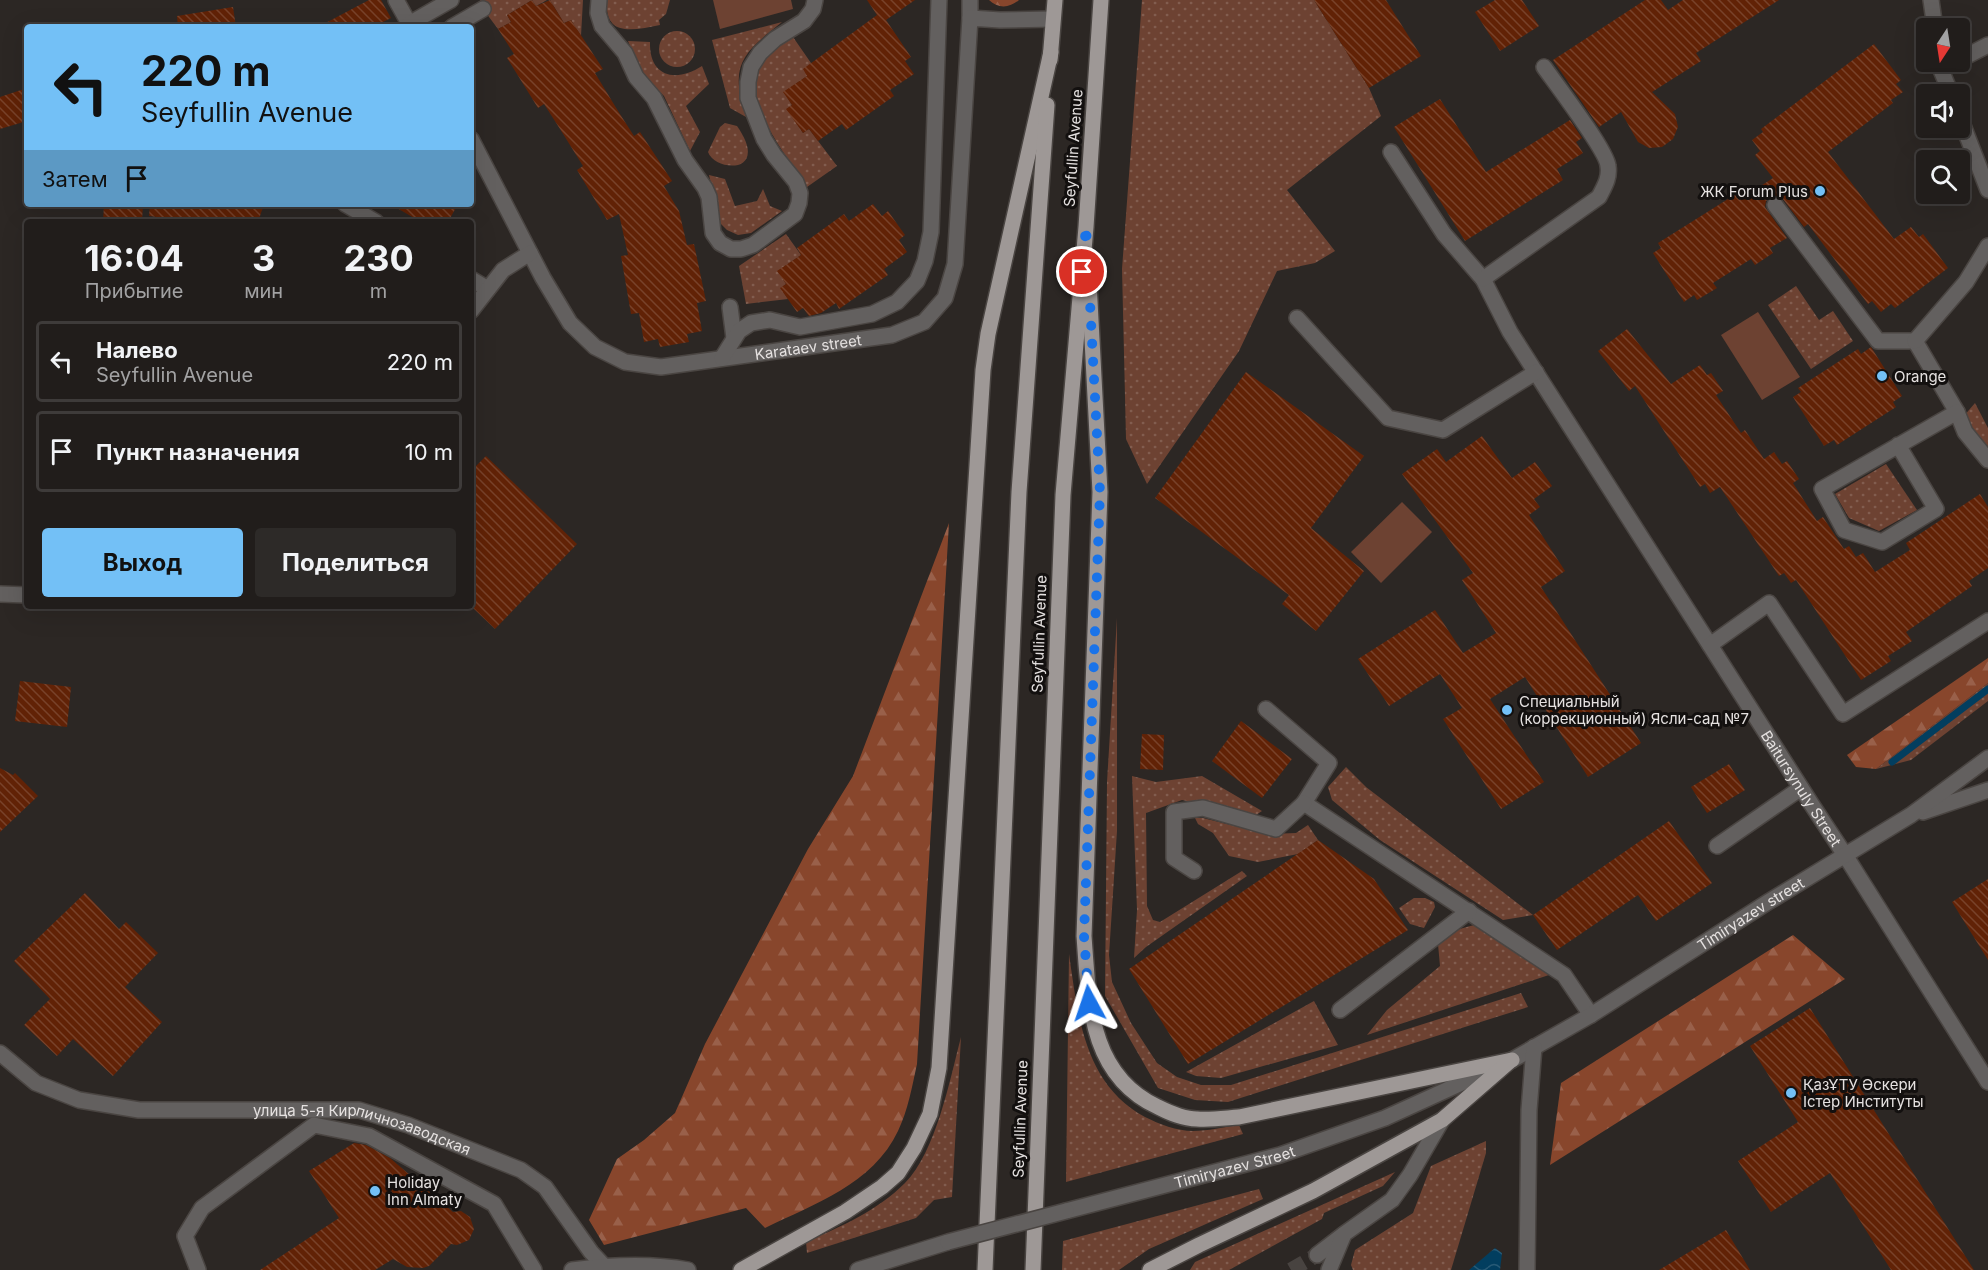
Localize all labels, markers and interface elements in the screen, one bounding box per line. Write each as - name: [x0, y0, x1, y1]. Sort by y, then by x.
- north arrow: [1916, 18, 1970, 72]
- map controls: [1916, 18, 1970, 204]
- text: 220 m: [141, 45, 271, 96]
- icon: left: [42, 48, 120, 126]
- button: sound: [1916, 84, 1970, 138]
- street label: Seyfullin Avenue: [1059, 89, 1087, 207]
- text: Seyfullin Avenue: [141, 96, 353, 129]
- button: search: [1916, 150, 1970, 204]
- icon: arrive: [120, 162, 153, 195]
- text: Затем: [42, 166, 108, 192]
- place label: ЖК Forum Plus: [1700, 182, 1808, 201]
- marker: ЖК Forum Plus: [1813, 184, 1827, 198]
- text: 16:04: [84, 236, 184, 280]
- text: 3: [252, 236, 275, 280]
- text: 230: [344, 236, 414, 280]
- pin: [1056, 246, 1107, 297]
- icon: arrive: [1065, 255, 1098, 288]
- text: Прибытие: [85, 279, 183, 303]
- text: мин: [244, 279, 283, 303]
- text: m: [370, 279, 387, 303]
- street label: Karataev street: [753, 330, 863, 363]
- text: Налево: [96, 337, 178, 363]
- icon: left: [45, 345, 78, 378]
- text: 220 m: [387, 349, 453, 375]
- text: Seyfullin Avenue: [96, 363, 253, 387]
- place label: Orange: [1894, 367, 1946, 386]
- marker: Orange: [1875, 369, 1889, 383]
- icon: arrive: [45, 435, 78, 468]
- text: Пункт назначения: [96, 439, 300, 465]
- text: 10 m: [405, 439, 453, 465]
- button: Выход: [42, 528, 243, 597]
- button: Поделиться: [255, 528, 456, 597]
- street label: Seyfullin Avenue: [1027, 575, 1051, 693]
- place label: Специальный (коррекционный) Ясли-сад №7: [1519, 692, 1749, 728]
- marker: Специальный (коррекционный) Ясли-сад №7: [1500, 703, 1514, 717]
- street label: Baitursynuly Street: [1757, 727, 1846, 850]
- street label: Timiryazev street: [1693, 873, 1807, 954]
- position arrow: [1057, 971, 1121, 1035]
- street label: Seyfullin Avenue: [1008, 1060, 1032, 1178]
- place label: ҚазҰТУ Әскери Істер Институты: [1803, 1075, 1923, 1111]
- marker: ҚазҰТУ Әскери Істер Институты: [1784, 1086, 1798, 1100]
- street label: улица 5-я Кирпичнозаводская: [253, 1100, 474, 1159]
- street label: Timiryazev Street: [1172, 1141, 1297, 1192]
- place label: Holiday Inn Almaty: [387, 1173, 463, 1209]
- marker: Holiday Inn Almaty: [368, 1184, 382, 1198]

